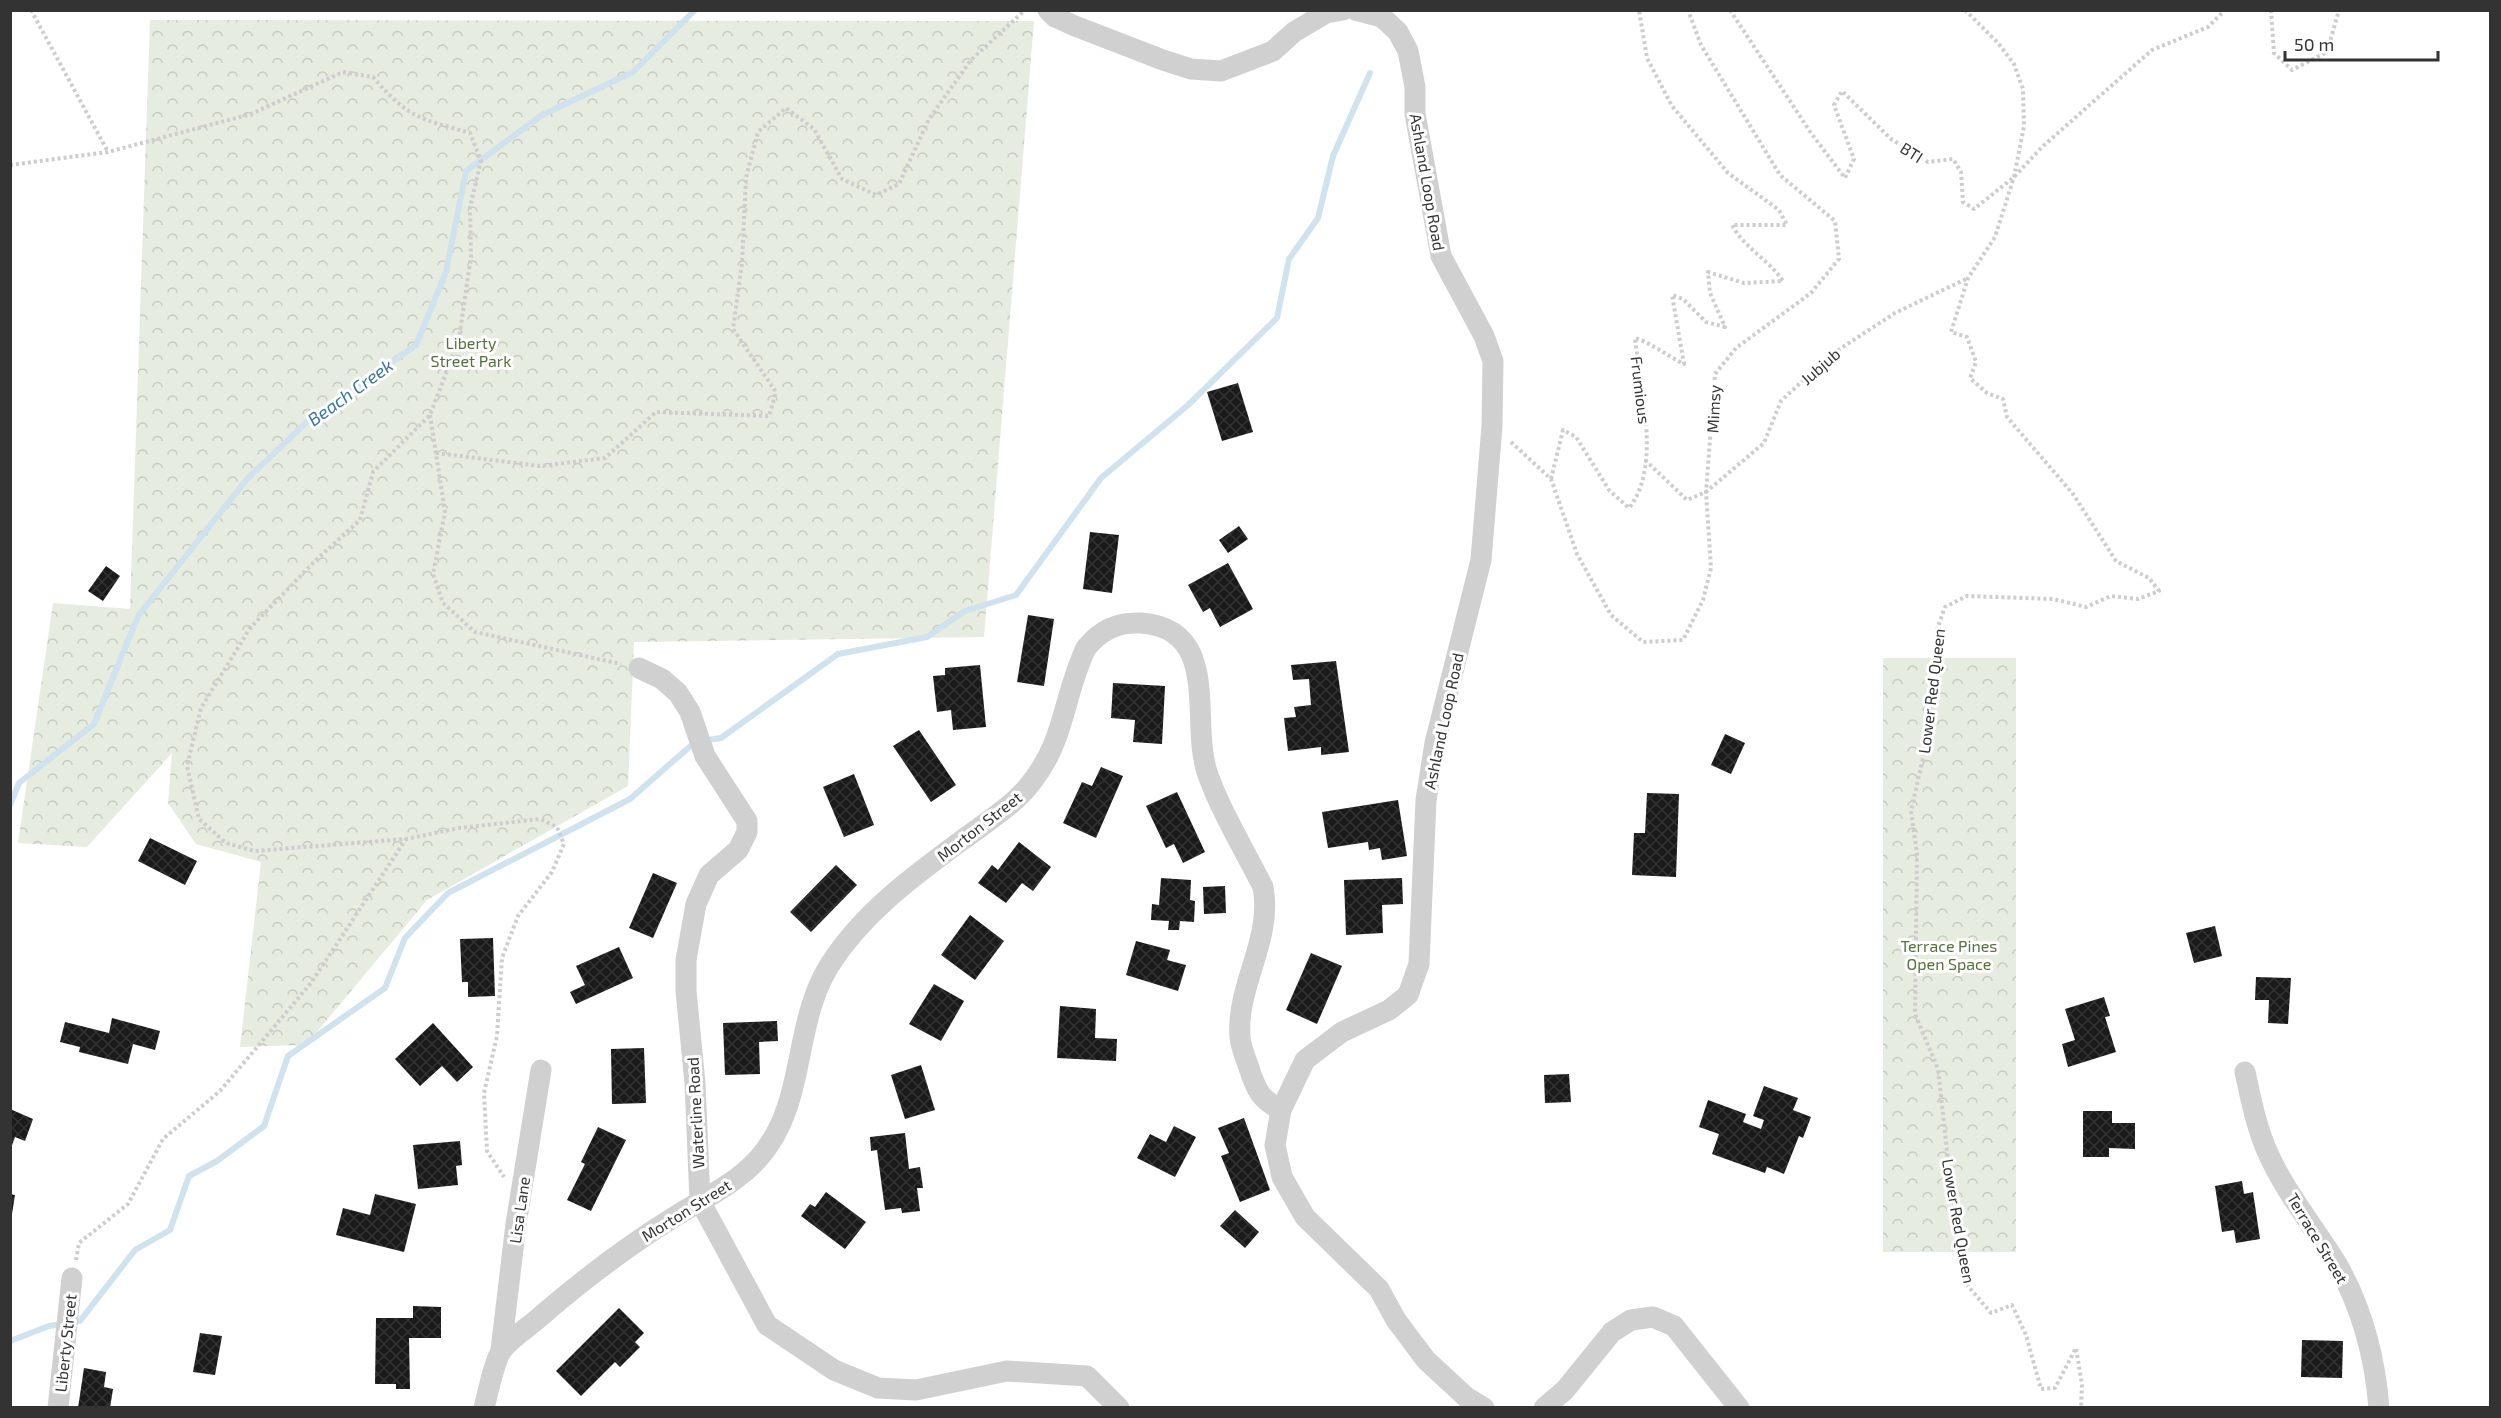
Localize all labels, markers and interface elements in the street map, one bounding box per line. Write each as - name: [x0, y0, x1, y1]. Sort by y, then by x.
- scale bar: [2285, 24, 2438, 62]
- text: 50 m: [2294, 33, 2334, 55]
- street label: Ashland Loop Road: [1407, 112, 1449, 252]
- street label: BTI: [1897, 138, 1927, 166]
- park label: Liberty Street Park: [431, 333, 511, 370]
- street label: Jubjub: [1796, 344, 1844, 389]
- water label: Beach Creek: [303, 354, 397, 430]
- street label: Frumious: [1627, 355, 1655, 425]
- street label: Mimsy: [1702, 384, 1724, 434]
- street label: Lower Red Queen: [1914, 627, 1949, 755]
- street label: Ashland Loop Road: [1419, 651, 1467, 791]
- street label: Morton Street: [933, 787, 1025, 865]
- park label: Terrace Pines Open Space: [1901, 936, 1998, 973]
- street label: Waterline Road: [683, 1057, 707, 1169]
- street label: Lower Red Queen: [1938, 1157, 1979, 1285]
- street label: Lisa Lane: [505, 1175, 533, 1245]
- street label: Morton Street: [638, 1175, 734, 1245]
- street label: Terrace Street: [2284, 1189, 2352, 1287]
- street label: Liberty Street: [50, 1293, 80, 1393]

